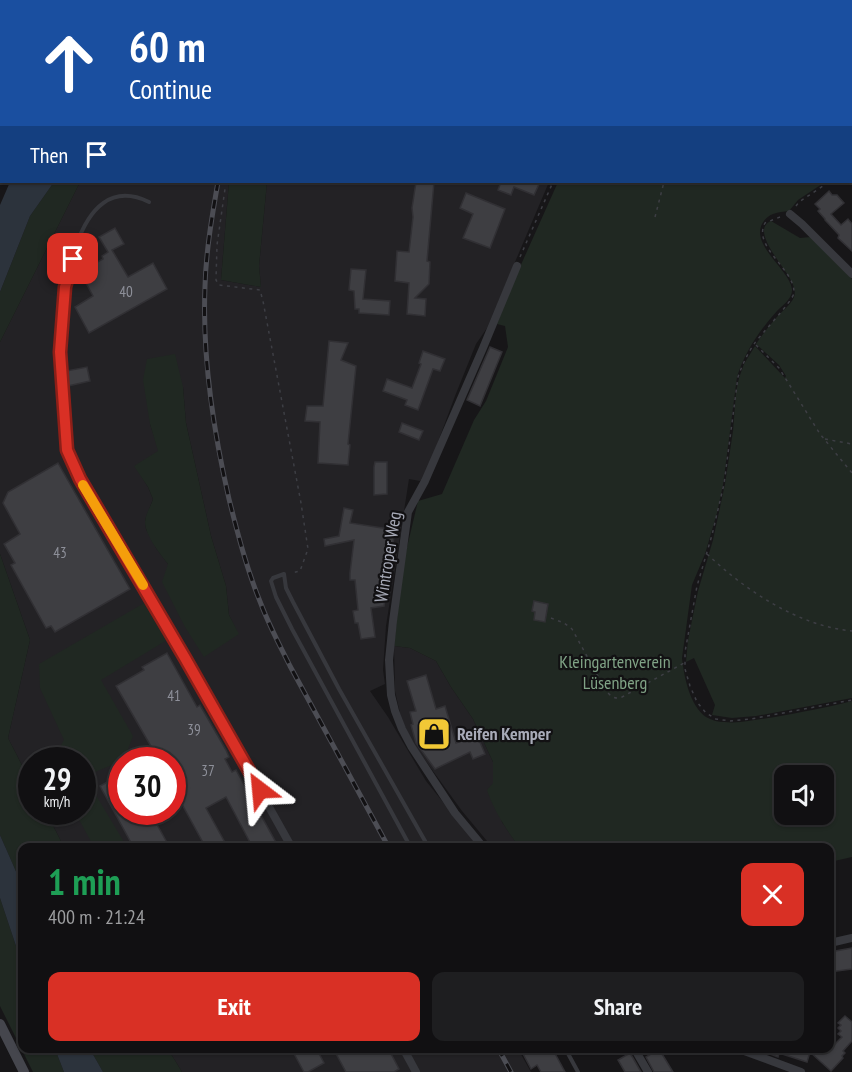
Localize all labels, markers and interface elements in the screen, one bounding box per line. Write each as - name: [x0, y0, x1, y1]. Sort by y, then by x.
- text: 60 m: [129, 19, 206, 74]
- icon: ahead: [30, 24, 108, 102]
- text: Continue: [129, 72, 212, 106]
- icon: arrive: [80, 138, 113, 171]
- text: Then: [30, 141, 68, 169]
- pin: [47, 233, 98, 284]
- icon: arrive: [56, 242, 89, 275]
- house number: 40: [119, 282, 133, 301]
- street label: Wintroper Weg: [369, 510, 406, 604]
- house number: 43: [53, 543, 67, 562]
- park label: Kleingartenverein Lüsenberg: [559, 650, 671, 694]
- house number: 41: [167, 686, 181, 705]
- shop icon: Reifen Kemper: [416, 716, 452, 752]
- house number: 39: [187, 720, 201, 739]
- place label: Reifen Kemper: [457, 722, 551, 745]
- speed limit sign: 30: [108, 747, 186, 825]
- position arrow: [228, 758, 292, 822]
- text: 29: [43, 759, 71, 798]
- house number: 37: [201, 761, 215, 780]
- map controls: [774, 765, 834, 825]
- button: sound: [774, 765, 834, 825]
- text: km/h: [44, 792, 70, 811]
- text: 1 min: [48, 858, 121, 905]
- button: close: [741, 863, 804, 926]
- text: 400 m · 21:24: [48, 904, 145, 930]
- button: Exit: [48, 972, 420, 1041]
- button: Share: [432, 972, 804, 1041]

